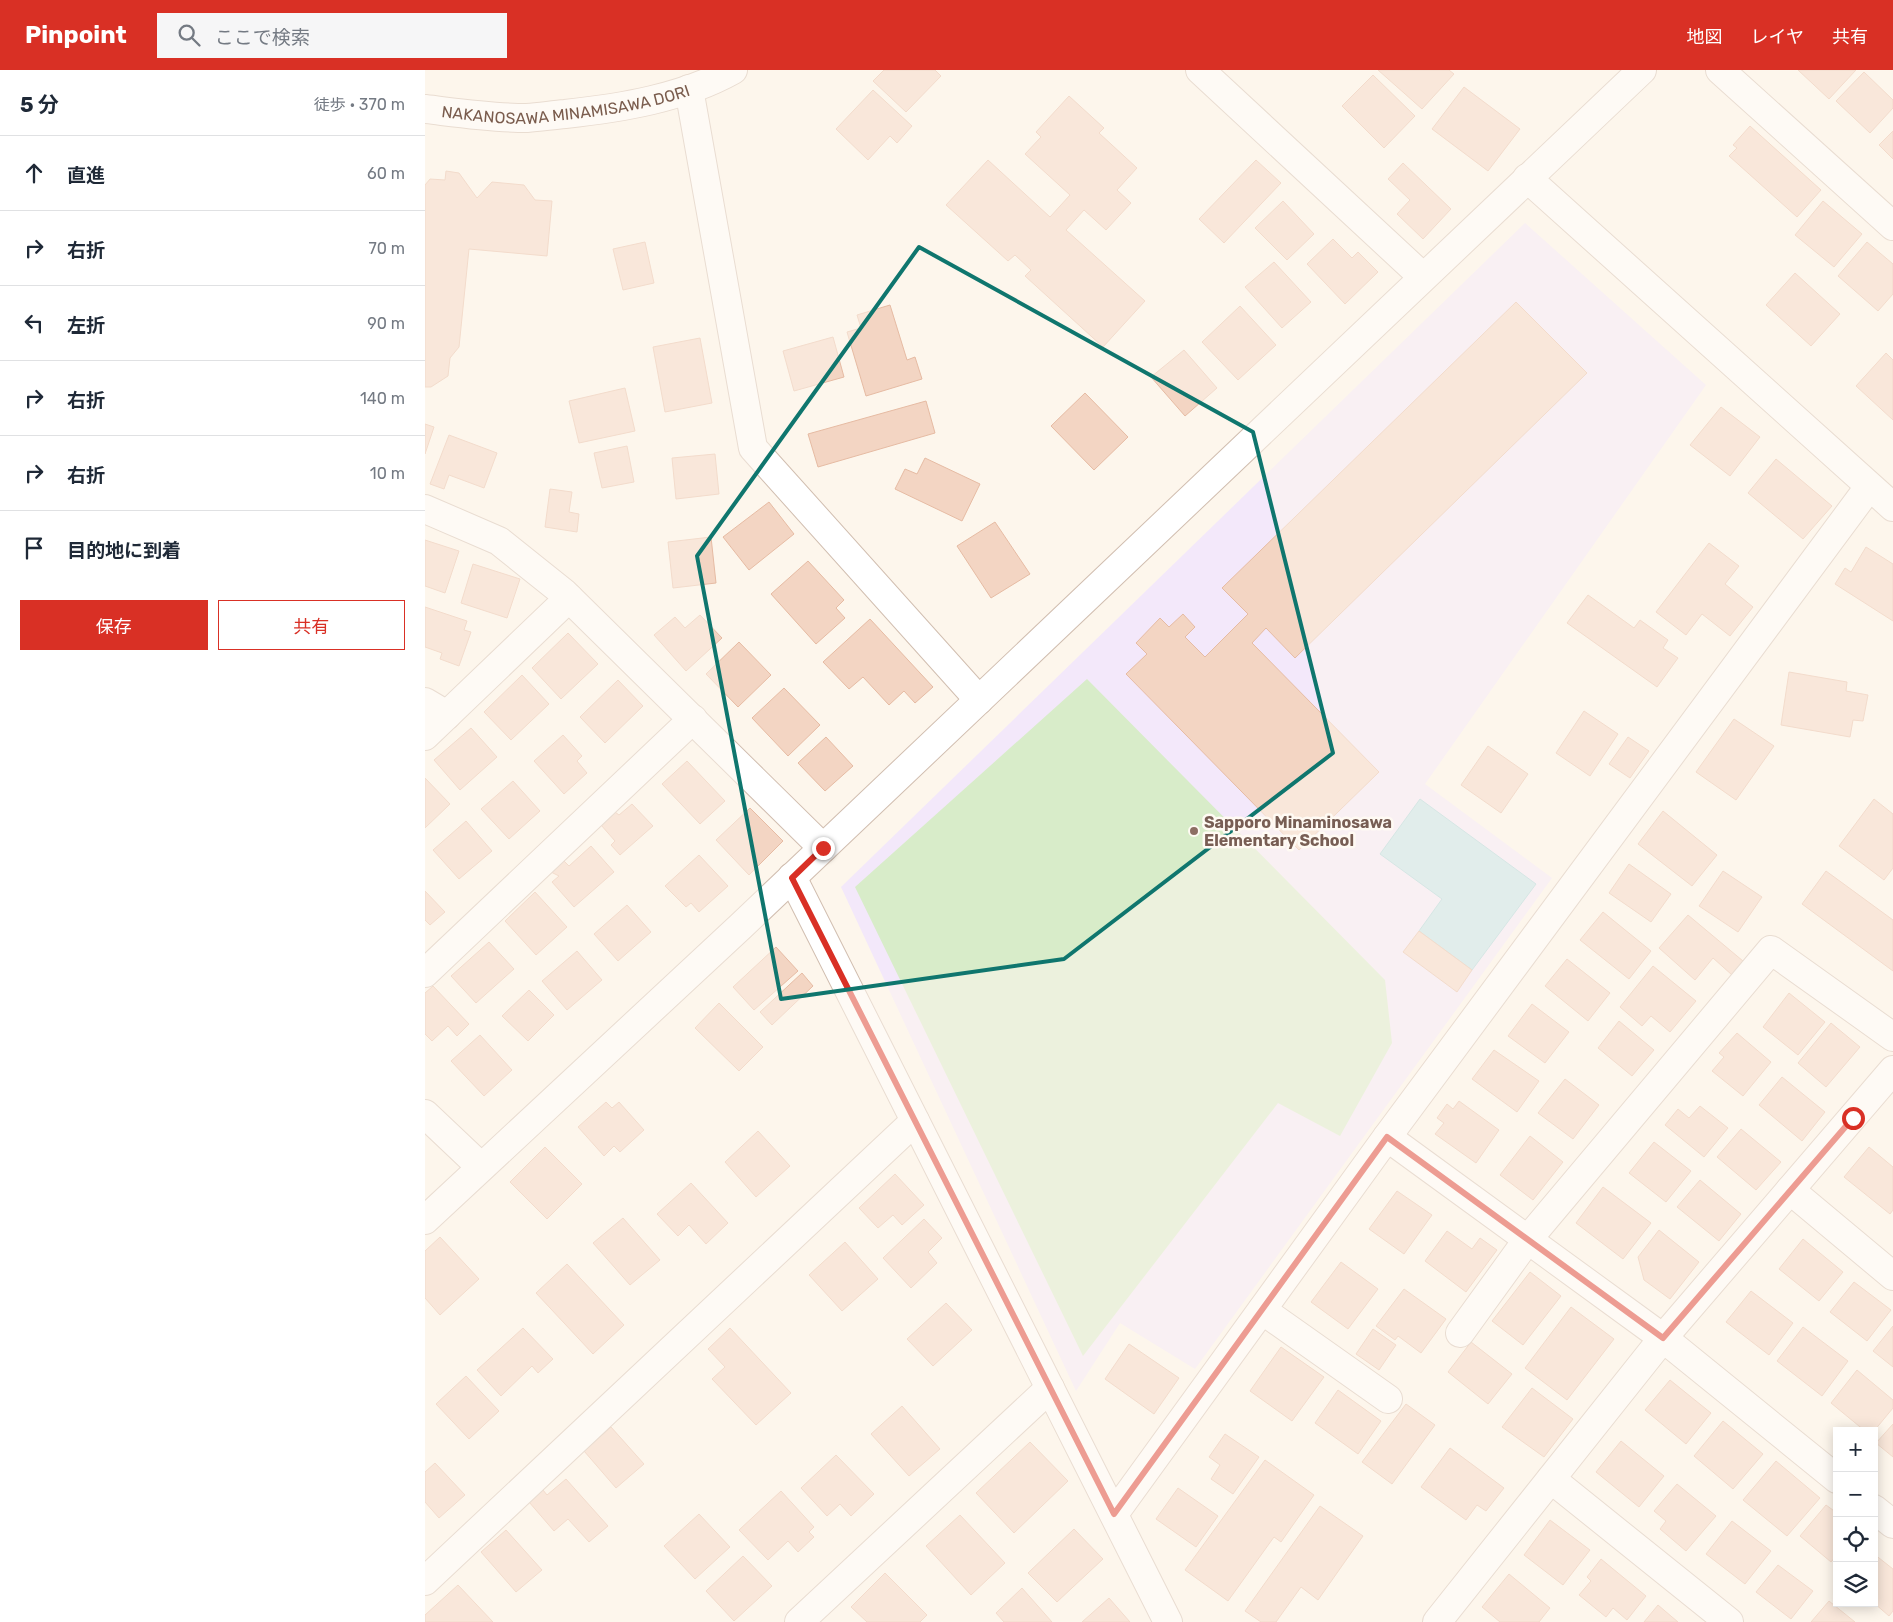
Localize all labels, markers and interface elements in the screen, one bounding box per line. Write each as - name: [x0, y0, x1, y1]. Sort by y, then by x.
- search box: [157, 13, 507, 58]
- text: Pinpoint: [25, 21, 127, 49]
- icon: search: [175, 21, 203, 49]
- text: ここで検索: [215, 26, 310, 49]
- text: 地図: [1687, 26, 1723, 48]
- text: レイヤ: [1751, 26, 1804, 48]
- text: 共有: [1832, 26, 1868, 48]
- street label: NAKANOSAWA MINAMISAWA DORI: [440, 81, 692, 128]
- text: 5 分: [20, 92, 59, 117]
- text: 徒歩 · 370 m: [314, 95, 405, 114]
- icon: ahead: [20, 159, 48, 187]
- text: 直進: [67, 164, 105, 187]
- text: 60 m: [367, 164, 405, 183]
- icon: right: [20, 234, 48, 262]
- text: 右折: [67, 239, 105, 262]
- text: 70 m: [368, 239, 405, 258]
- icon: left: [20, 309, 48, 337]
- text: 左折: [67, 314, 105, 337]
- text: 90 m: [367, 314, 405, 333]
- icon: right: [20, 384, 48, 412]
- text: 右折: [67, 389, 105, 412]
- text: 140 m: [360, 389, 405, 408]
- icon: right: [20, 459, 48, 487]
- text: 右折: [67, 464, 105, 487]
- text: 10 m: [370, 464, 405, 483]
- icon: arrive: [20, 534, 48, 562]
- text: 目的地に到着: [67, 539, 181, 562]
- button: 保存: [20, 600, 208, 650]
- button: 共有: [218, 600, 405, 650]
- place label: Sapporo Minaminosawa Elementary School: [1204, 813, 1392, 850]
- marker: Sapporo Minaminosawa Elementary School: [1188, 825, 1200, 837]
- route end: [812, 837, 835, 860]
- route start: [1842, 1107, 1865, 1130]
- map controls: [1833, 1427, 1878, 1607]
- button: +: [1833, 1427, 1878, 1472]
- button: −: [1833, 1472, 1878, 1517]
- button: locate: [1833, 1517, 1878, 1562]
- button: layers: [1833, 1562, 1878, 1607]

